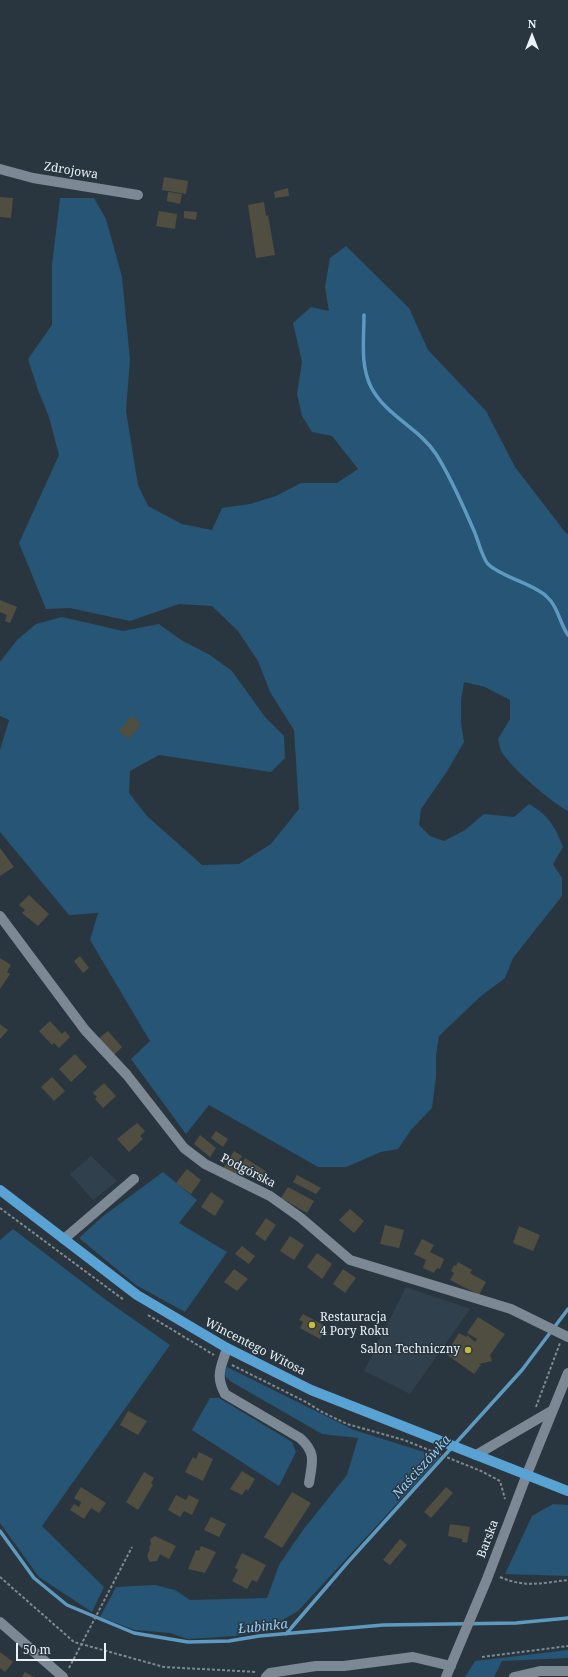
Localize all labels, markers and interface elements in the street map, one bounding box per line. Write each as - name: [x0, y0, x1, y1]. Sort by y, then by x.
- north arrow: [512, 16, 552, 56]
- text: N: [528, 16, 536, 31]
- street label: Zdrojowa: [43, 160, 99, 182]
- street label: Podgórska: [218, 1151, 278, 1191]
- place label: Restauracja 4 Pory Roku: [320, 1311, 389, 1339]
- street label: Wincentego Witosa: [202, 1315, 308, 1379]
- marker: Restauracja 4 Pory Roku: [307, 1320, 317, 1330]
- place label: Salon Techniczny: [361, 1343, 460, 1357]
- marker: Salon Techniczny: [463, 1345, 473, 1355]
- water label: Naściszówka: [390, 1432, 454, 1502]
- street label: Barska: [474, 1518, 502, 1560]
- water label: Łubinka: [237, 1617, 289, 1637]
- scale bar: [18, 1635, 108, 1661]
- text: 50 m: [23, 1641, 51, 1658]

